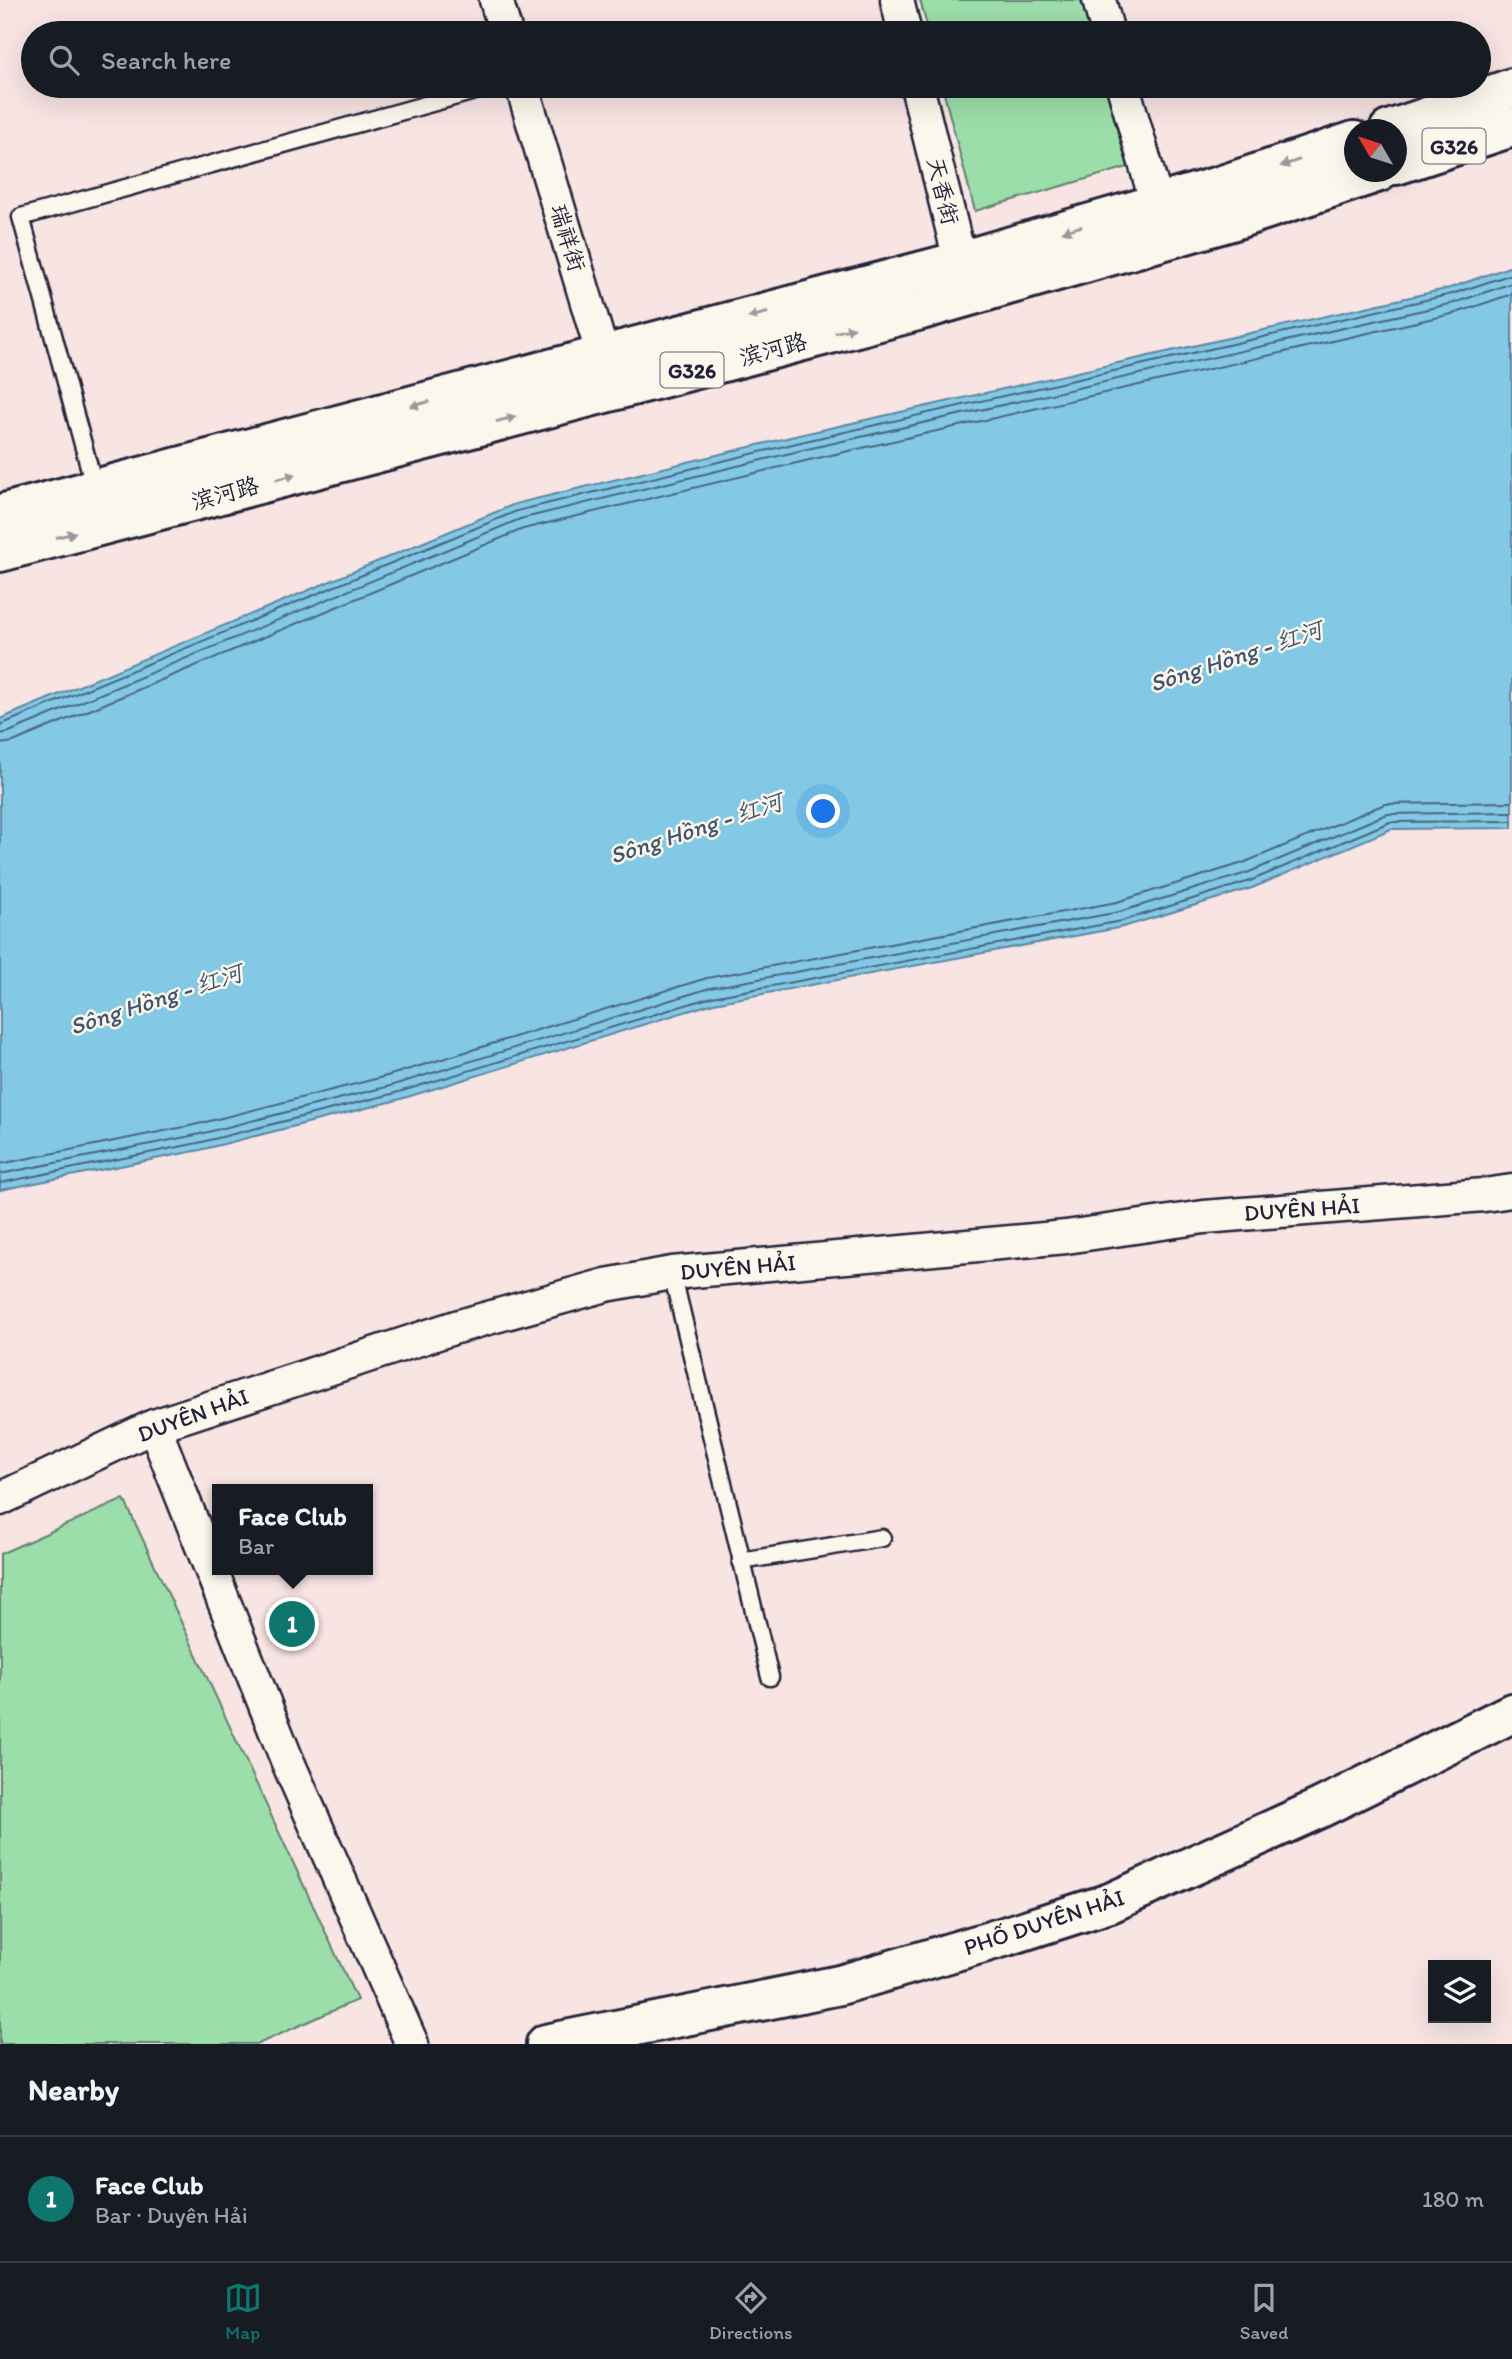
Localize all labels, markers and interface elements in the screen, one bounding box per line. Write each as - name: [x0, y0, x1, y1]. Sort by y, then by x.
- search box: [21, 21, 1491, 98]
- icon: search: [45, 41, 83, 79]
- text: Search here: [101, 44, 231, 76]
- north arrow: [1344, 119, 1407, 182]
- road number: G326: [1422, 128, 1486, 164]
- street label: 天香街: [921, 154, 965, 228]
- one-way arrow: [1279, 158, 1300, 169]
- street label: 瑞祥街: [545, 201, 591, 275]
- one-way arrow: [1061, 224, 1082, 234]
- one-way arrow: [747, 310, 769, 321]
- one-way arrow: [834, 324, 856, 335]
- street label: 滨河路: [736, 327, 810, 371]
- road number: G326: [660, 352, 724, 388]
- one-way arrow: [409, 399, 431, 410]
- one-way arrow: [495, 413, 517, 424]
- street label: 滨河路: [188, 471, 262, 515]
- one-way arrow: [275, 471, 297, 482]
- one-way arrow: [55, 529, 77, 540]
- water label: Sông Hồng - 红河: [1146, 613, 1330, 698]
- water label: Sông Hồng - 红河: [606, 785, 790, 870]
- your location: [806, 794, 840, 828]
- water label: Sông Hồng - 红河: [66, 956, 250, 1041]
- street label: DUYÊN HẢI: [1243, 1191, 1361, 1227]
- street label: DUYÊN HẢI: [679, 1248, 797, 1286]
- street label: DUYÊN HẢI: [134, 1382, 252, 1448]
- popup: [212, 1484, 373, 1575]
- text: Face Club: [238, 1500, 347, 1532]
- text: Bar: [238, 1532, 274, 1560]
- pin: 1: [269, 1598, 315, 1650]
- street label: PHỐ DUYÊN HẢI: [960, 1883, 1128, 1961]
- map controls: [1428, 1960, 1491, 2023]
- button: layers: [1428, 1960, 1491, 2023]
- text: Nearby: [28, 2071, 119, 2108]
- text: Face Club: [95, 2169, 204, 2201]
- text: 1: [46, 2185, 56, 2213]
- text: 180 m: [1422, 2185, 1484, 2213]
- text: Bar · Duyên Hải: [95, 2201, 248, 2229]
- tab: Map: [224, 2279, 262, 2344]
- tab: Directions: [709, 2279, 793, 2344]
- tab: Saved: [1240, 2279, 1288, 2344]

